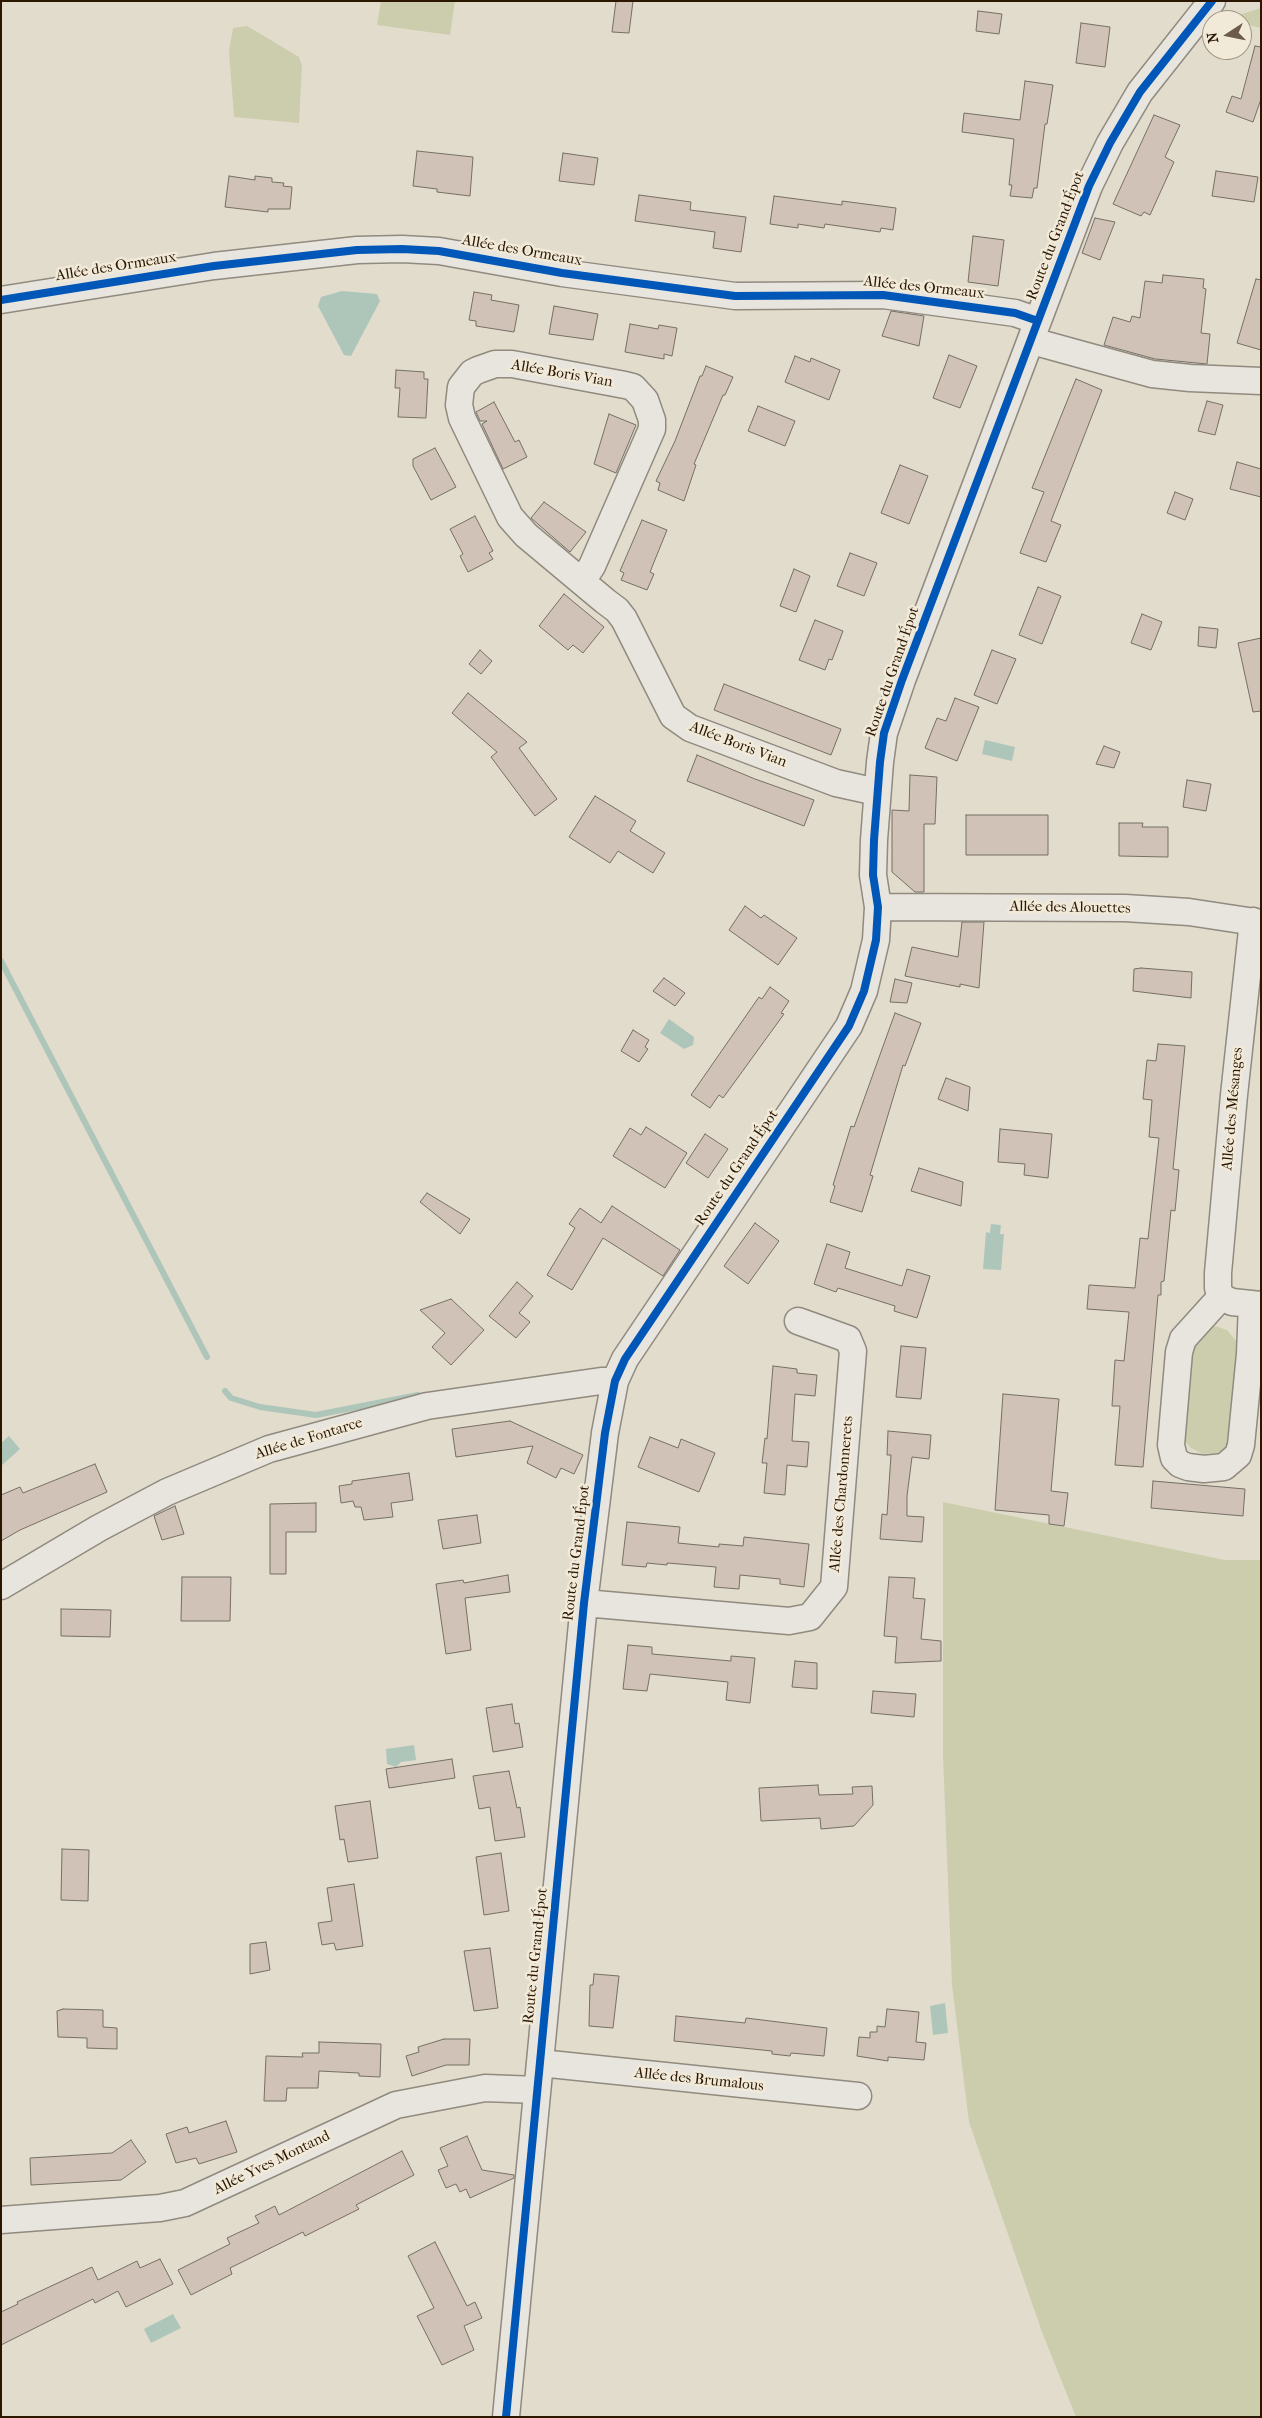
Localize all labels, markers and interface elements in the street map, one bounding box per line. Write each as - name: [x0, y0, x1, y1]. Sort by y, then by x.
- north arrow: [1202, 10, 1252, 60]
- text: N: [1203, 31, 1222, 45]
- street label: Route du Grand Épot: [1023, 169, 1089, 303]
- street label: Allée des Ormeaux: [461, 232, 583, 270]
- street label: Allée des Ormeaux: [55, 249, 177, 285]
- street label: Allée des Ormeaux: [863, 273, 985, 303]
- street label: Allée Boris Vian: [510, 356, 614, 392]
- street label: Route du Grand Épot: [862, 605, 924, 739]
- street label: Allée Boris Vian: [687, 718, 789, 772]
- street label: Allée des Alouettes: [1009, 898, 1131, 918]
- street label: Allée des Mésanges: [1219, 1047, 1247, 1171]
- street label: Route du Grand Épot: [691, 1106, 783, 1230]
- street label: Allée de Fontarce: [253, 1414, 365, 1464]
- street label: Allée des Chardonnerets: [826, 1415, 858, 1573]
- street label: Route du Grand Épot: [560, 1484, 594, 1622]
- street label: Route du Grand Épot: [520, 1887, 552, 2025]
- street label: Allée des Brumalous: [633, 2064, 765, 2096]
- street label: Allée Yves Montand: [211, 2127, 333, 2199]

